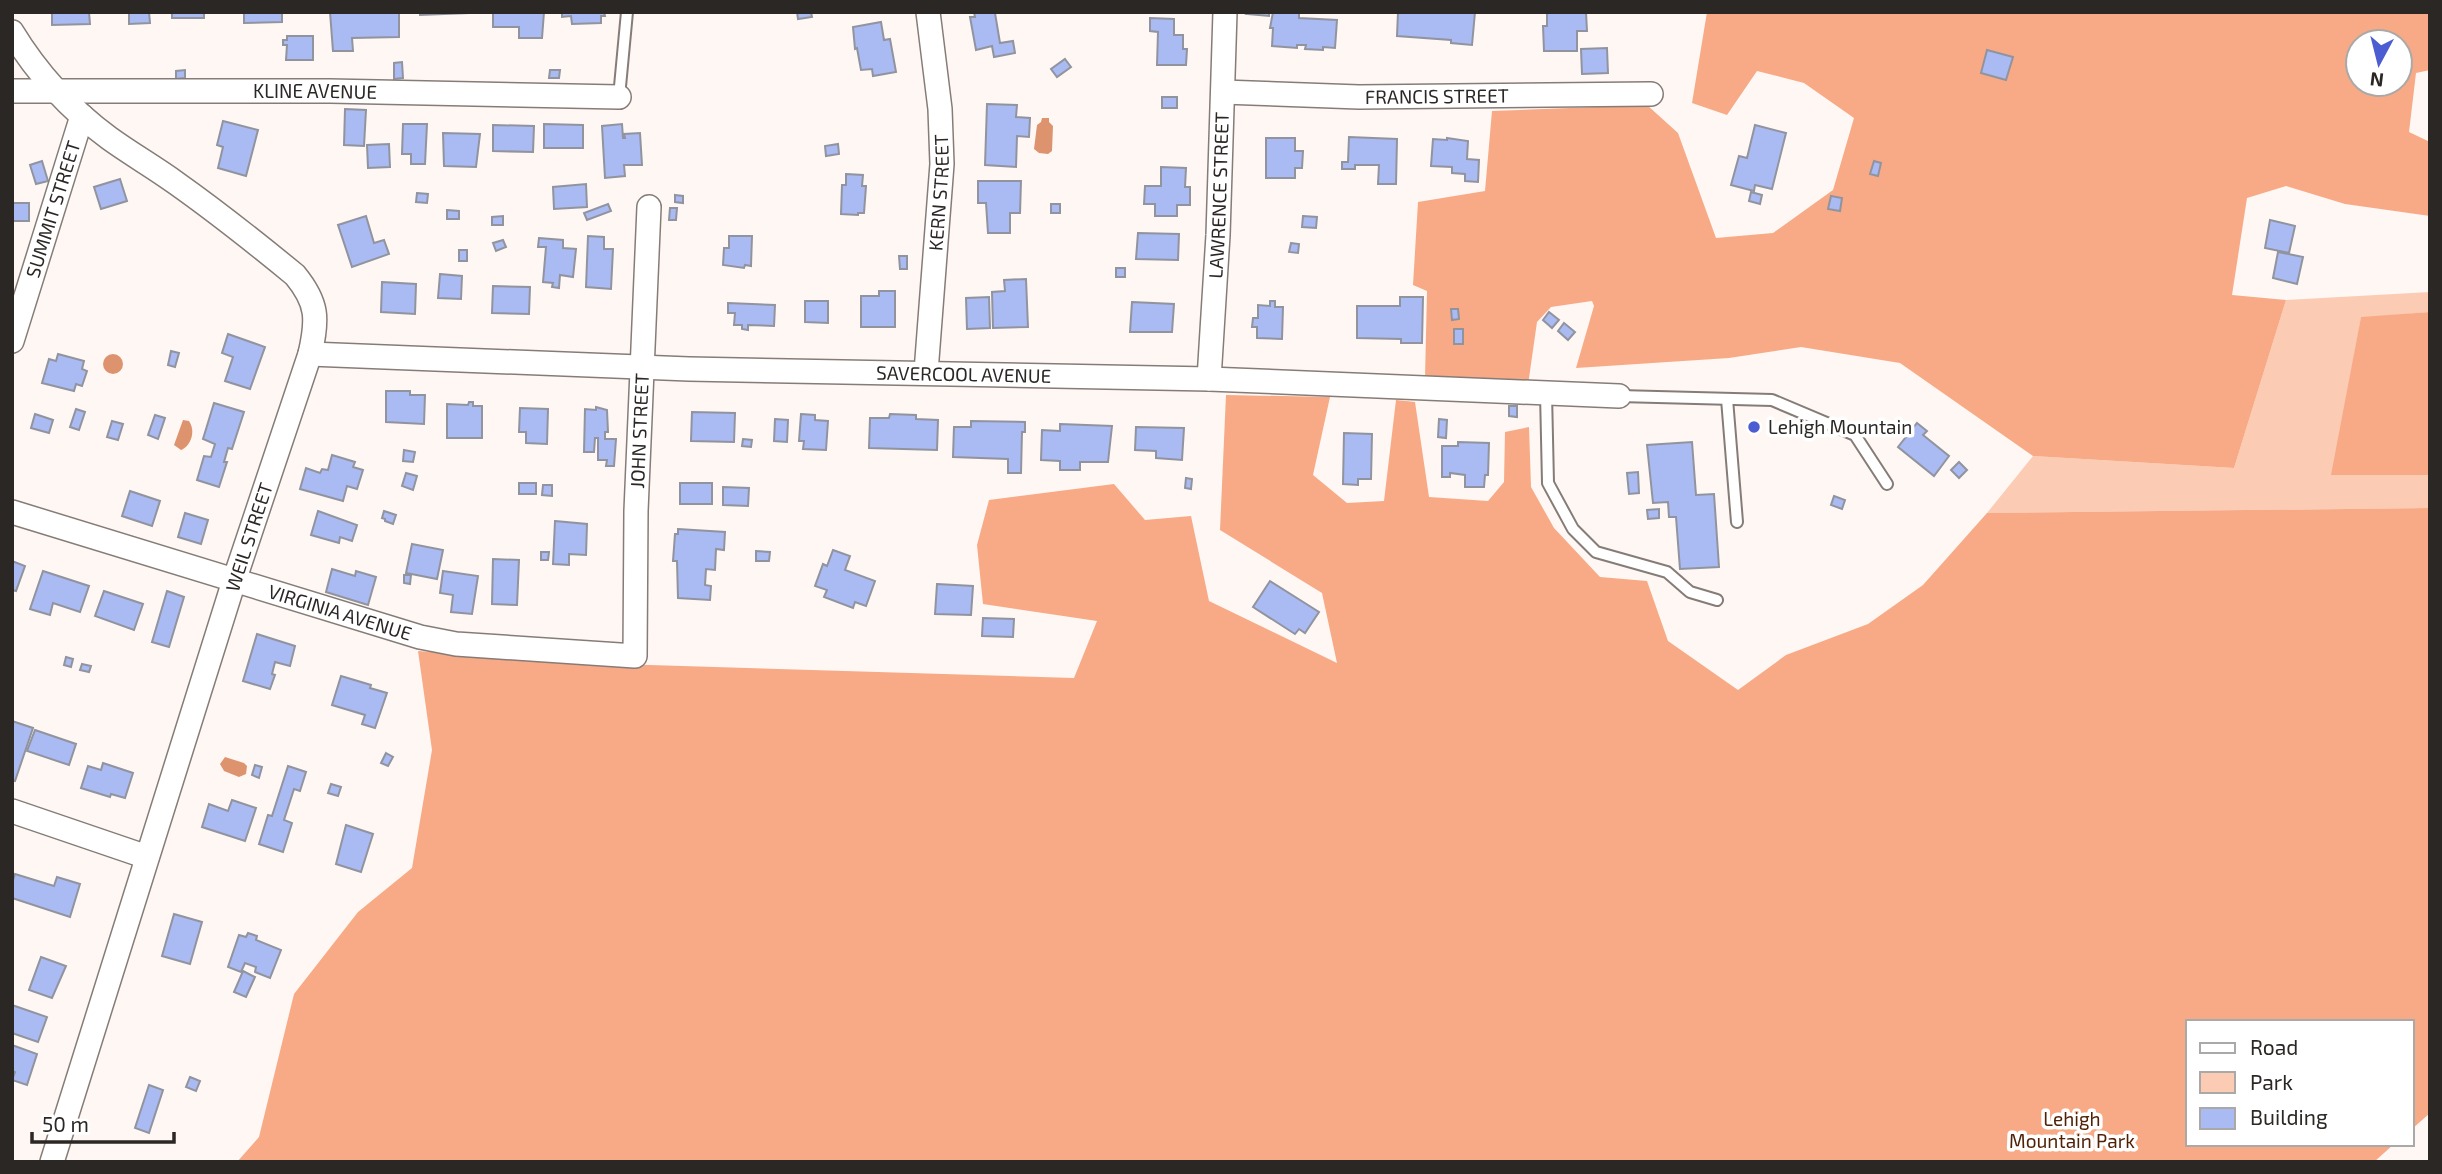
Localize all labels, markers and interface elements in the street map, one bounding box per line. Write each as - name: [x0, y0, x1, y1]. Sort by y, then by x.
- north arrow: [2344, 28, 2414, 98]
- text: N: [2369, 68, 2385, 93]
- street label: KLINE AVENUE: [253, 79, 377, 103]
- street label: FRANCIS STREET: [1365, 83, 1509, 108]
- street label: LAWRENCE STREET: [1203, 112, 1233, 279]
- street label: KERN STREET: [923, 134, 953, 252]
- street label: SUMMIT STREET: [20, 138, 85, 280]
- street label: SAVERCOOL AVENUE: [876, 361, 1051, 387]
- street label: JOHN STREET: [625, 373, 653, 489]
- place label: Lehigh Mountain: [1768, 415, 1912, 438]
- marker: Lehigh Mountain: [1746, 419, 1762, 435]
- street label: WEIL STREET: [220, 480, 277, 594]
- street label: VIRGINIA AVENUE: [266, 579, 415, 645]
- legend: [2186, 1020, 2414, 1146]
- text: Road: [2250, 1034, 2298, 1059]
- text: Park: [2250, 1069, 2293, 1094]
- scale bar: [32, 1100, 173, 1144]
- text: Building: [2250, 1104, 2328, 1129]
- park label: Lehigh Mountain Park: [2009, 1107, 2135, 1152]
- text: 50 m: [42, 1111, 89, 1136]

